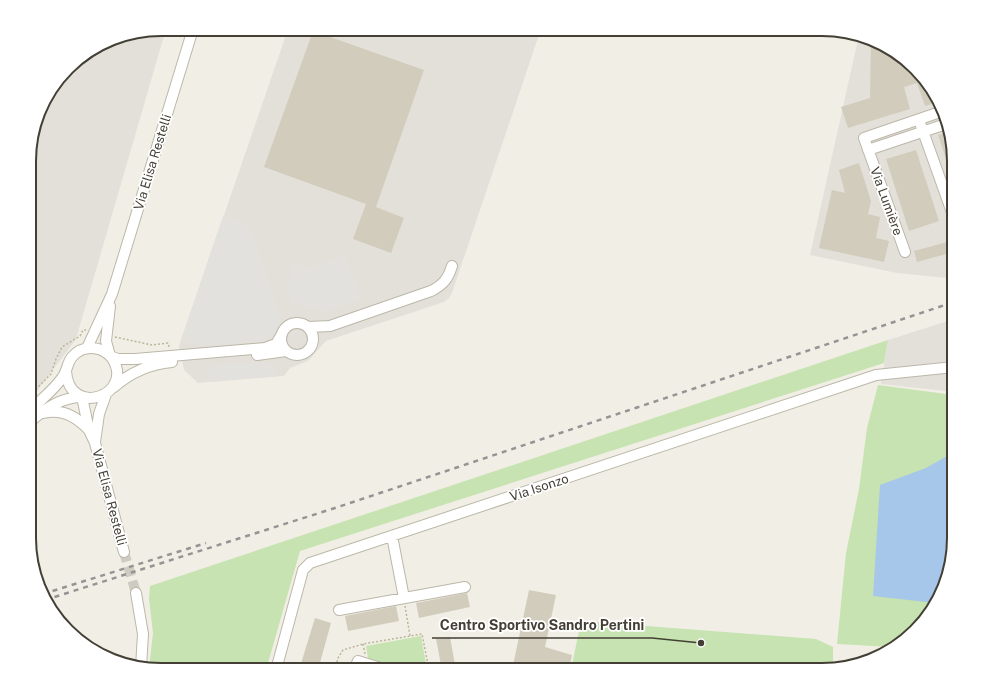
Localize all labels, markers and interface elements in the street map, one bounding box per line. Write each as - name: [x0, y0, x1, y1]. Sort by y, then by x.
- street label: Via Elisa Restelli: [131, 112, 174, 212]
- street label: Via Lumière: [867, 165, 906, 237]
- street label: Via Elisa Restelli: [89, 447, 130, 547]
- street label: Via Isonzo: [508, 471, 570, 504]
- callout: Centro Sportivo Sandro Pertini: [432, 612, 652, 638]
- text: Centro Sportivo Sandro Pertini: [440, 617, 644, 633]

